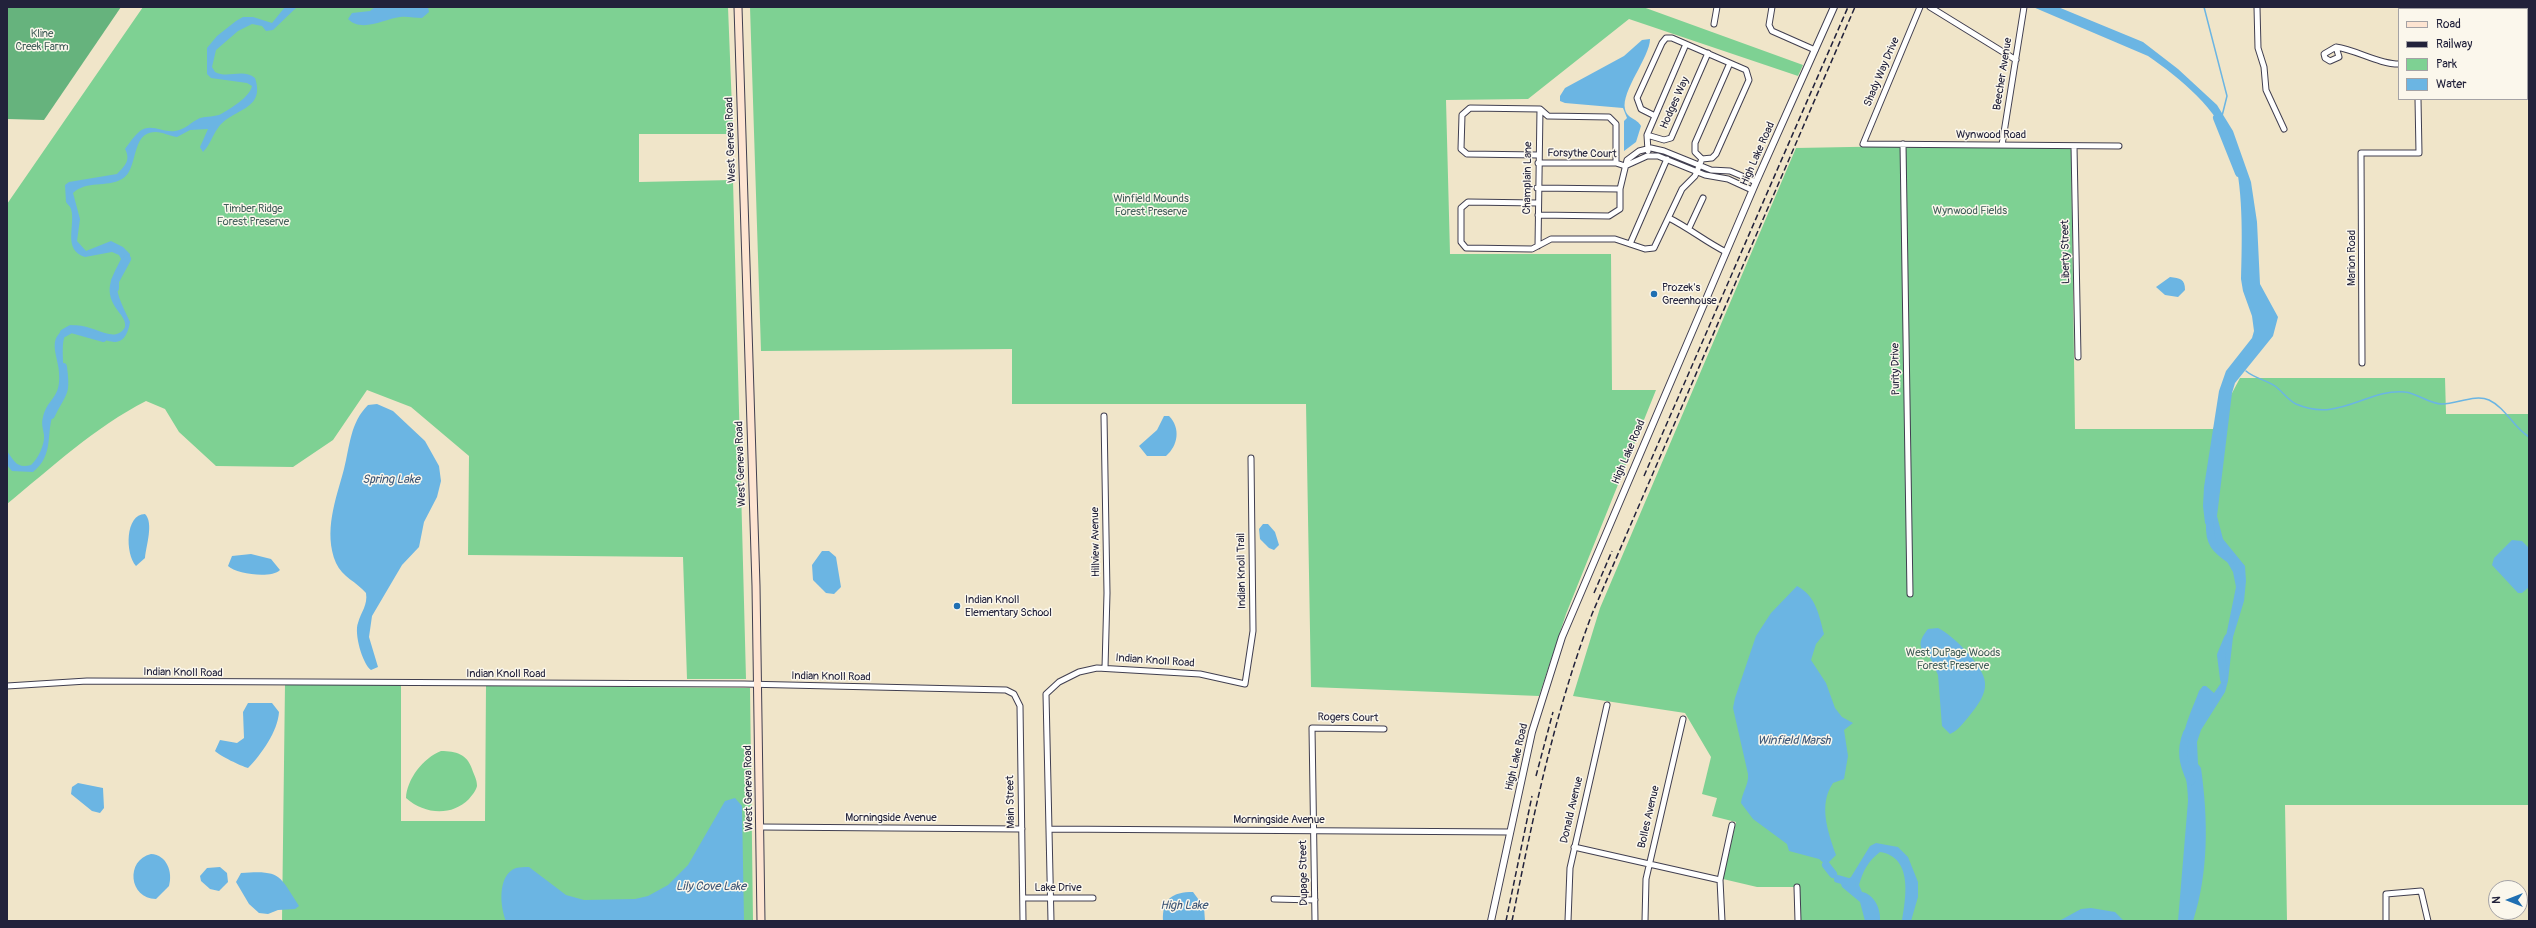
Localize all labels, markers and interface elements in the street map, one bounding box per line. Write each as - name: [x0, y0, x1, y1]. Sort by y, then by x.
- legend: [2398, 8, 2528, 100]
- text: Road: [2436, 17, 2461, 32]
- park label: Kline Creek Farm: [15, 27, 69, 53]
- street label: Shady Way Drive: [1861, 35, 1903, 109]
- street label: Beecher Avenue: [1991, 37, 2015, 111]
- text: Railway: [2436, 37, 2472, 52]
- text: Park: [2436, 57, 2457, 72]
- street label: Hodges Way: [1658, 75, 1692, 131]
- text: Water: [2436, 77, 2467, 92]
- street label: West Geneva Road: [723, 97, 739, 183]
- street label: High Lake Road: [1738, 120, 1778, 188]
- street label: Wynwood Road: [1956, 128, 2026, 142]
- street label: Champlain Lane: [1521, 141, 1535, 215]
- street label: Forsythe Court: [1547, 147, 1617, 161]
- park label: Winfield Mounds Forest Preserve: [1113, 192, 1189, 218]
- park label: Timber Ridge Forest Preserve: [217, 202, 289, 228]
- park label: Wynwood Fields: [1933, 204, 2007, 218]
- street label: Liberty Street: [2059, 220, 2073, 284]
- street label: Marion Road: [2345, 230, 2359, 286]
- place label: Prozek's Greenhouse: [1662, 281, 1717, 307]
- marker: Prozek's Greenhouse: [1649, 289, 1659, 299]
- street label: Purity Drive: [1889, 343, 1903, 395]
- street label: High Lake Road: [1610, 418, 1648, 486]
- street label: West Geneva Road: [733, 421, 749, 507]
- water label: Spring Lake: [362, 473, 420, 487]
- street label: Hillview Avenue: [1089, 507, 1103, 577]
- street label: Indian Knoll Trail: [1235, 533, 1249, 609]
- place label: Indian Knoll Elementary School: [965, 593, 1052, 619]
- marker: Indian Knoll Elementary School: [952, 601, 962, 611]
- park label: West DuPage Woods Forest Preserve: [1906, 646, 2000, 672]
- street label: Indian Knoll Road: [1115, 652, 1195, 670]
- street label: Indian Knoll Road: [143, 666, 223, 680]
- street label: Indian Knoll Road: [466, 667, 546, 681]
- street label: Indian Knoll Road: [791, 670, 871, 684]
- street label: Rogers Court: [1317, 711, 1379, 725]
- street label: High Lake Road: [1503, 722, 1531, 792]
- water label: Winfield Marsh: [1758, 734, 1830, 748]
- street label: West Geneva Road: [742, 745, 756, 831]
- street label: Main Street: [1004, 775, 1018, 829]
- street label: Donald Avenue: [1558, 775, 1586, 845]
- street label: Bolles Avenue: [1635, 784, 1663, 850]
- street label: Morningside Avenue: [845, 811, 937, 825]
- street label: Morningside Avenue: [1233, 813, 1325, 827]
- street label: Dupage Street: [1297, 840, 1311, 906]
- water label: Lily Cove Lake: [676, 880, 746, 894]
- north arrow: [2488, 880, 2528, 920]
- street label: Lake Drive: [1034, 881, 1082, 895]
- text: N: [2490, 896, 2503, 904]
- water label: High Lake: [1160, 899, 1208, 913]

